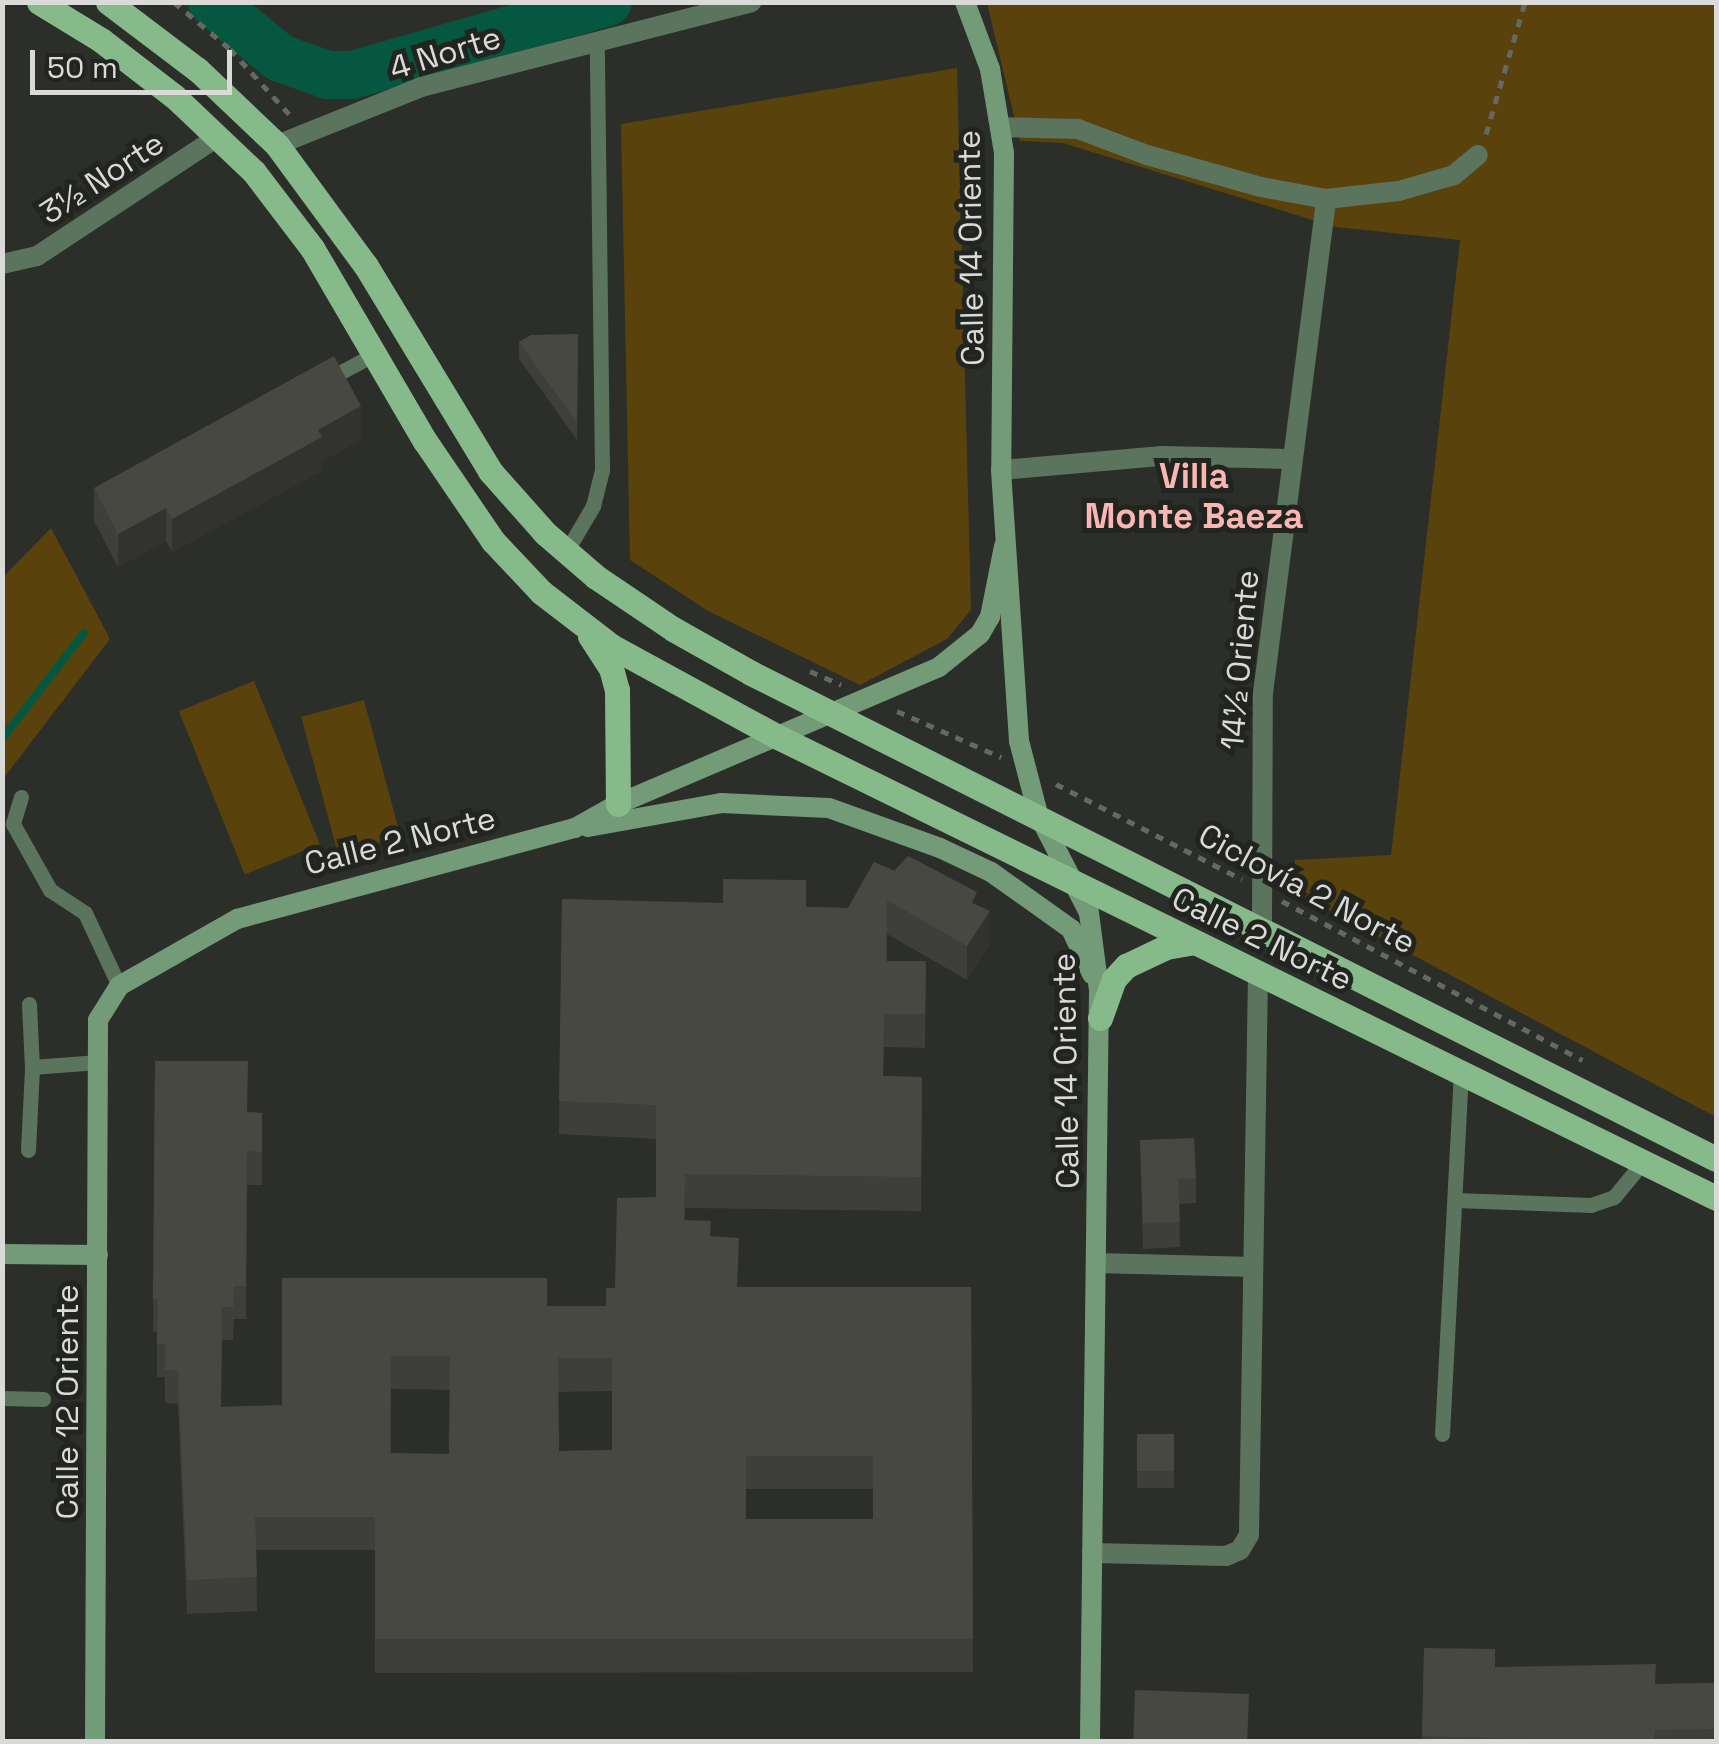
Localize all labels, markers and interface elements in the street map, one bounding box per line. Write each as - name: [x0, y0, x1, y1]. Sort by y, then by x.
- street label: 4 Norte: [385, 18, 505, 88]
- scale bar: [35, 30, 238, 92]
- text: 50 m: [47, 48, 118, 87]
- street label: 3½ Norte: [33, 124, 171, 232]
- street label: Calle 14 Oriente: [950, 130, 992, 366]
- district label: Villa Monte Baeza: [1084, 455, 1304, 537]
- street label: 14½ Oriente: [1213, 568, 1267, 752]
- street label: Calle 2 Norte: [301, 799, 499, 883]
- street label: Ciclovía 2 Norte: [1192, 816, 1422, 962]
- street label: Calle 2 Norte: [1166, 879, 1358, 999]
- street label: Calle 14 Oriente: [1045, 953, 1087, 1189]
- street label: Calle 12 Oriente: [48, 1284, 86, 1520]

